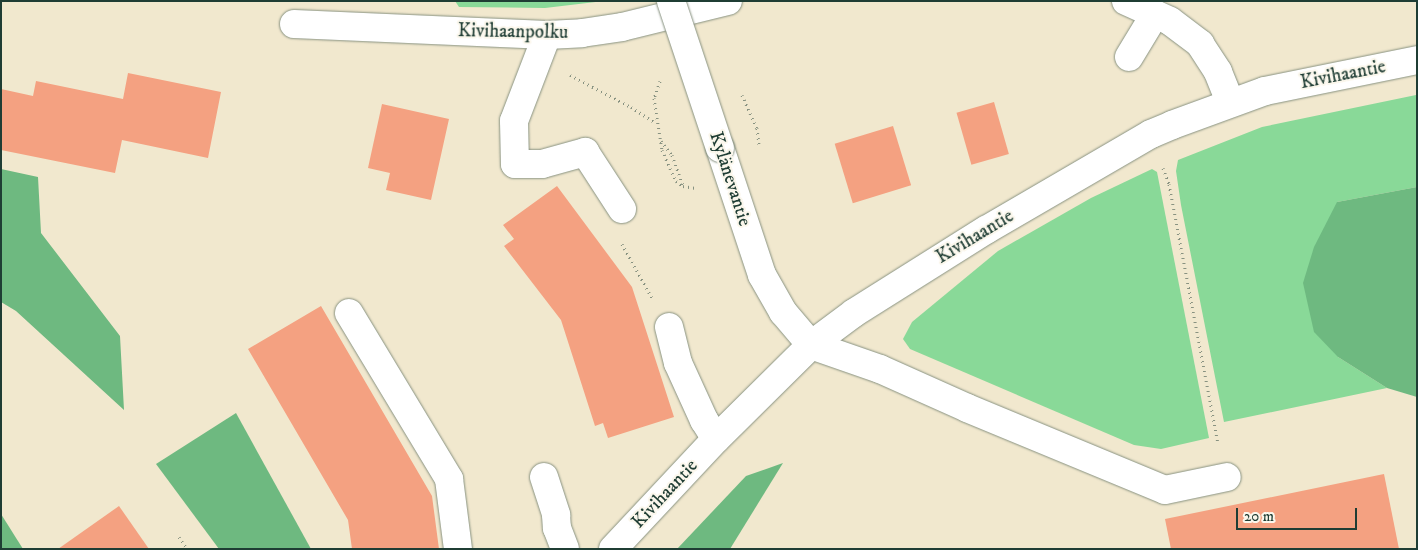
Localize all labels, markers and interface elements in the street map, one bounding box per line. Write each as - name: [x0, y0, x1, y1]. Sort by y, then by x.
- street label: Kivihaanpolku: [458, 20, 568, 44]
- street label: Kivihaantie: [1298, 56, 1388, 94]
- street label: Kylänevantie: [704, 129, 756, 229]
- street label: Kivihaantie: [932, 205, 1018, 269]
- street label: Kivihaantie: [627, 455, 703, 533]
- scale bar: [1238, 498, 1359, 530]
- text: 20 m: [1244, 507, 1274, 526]

